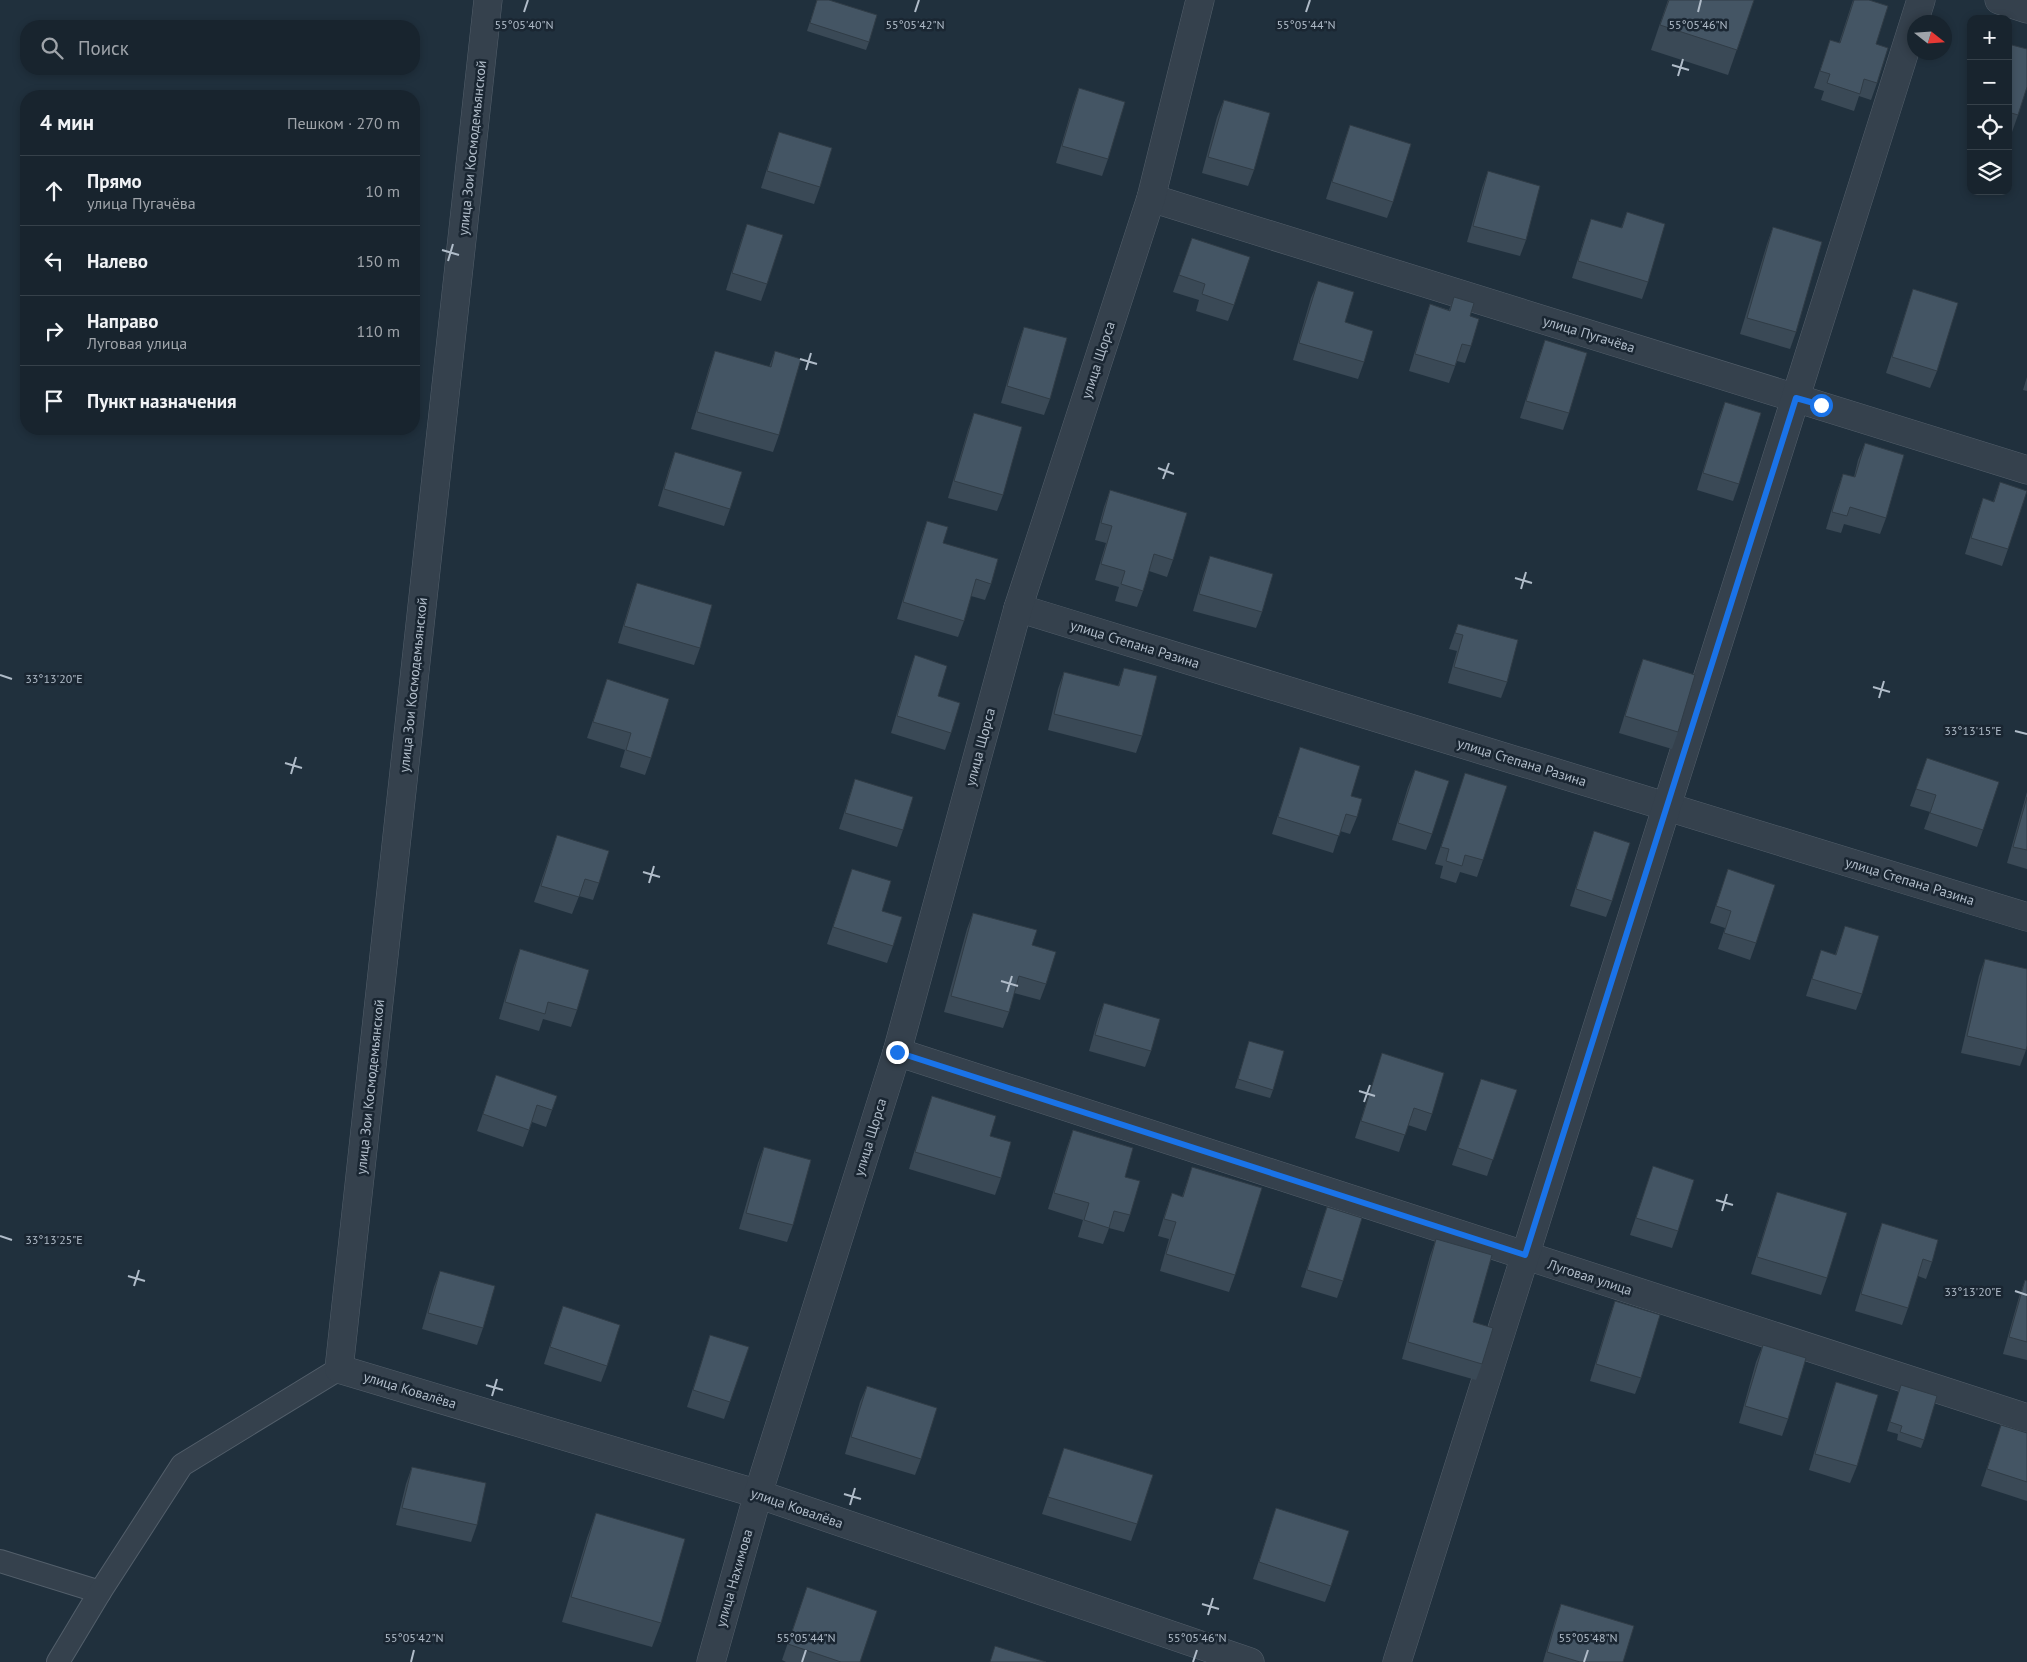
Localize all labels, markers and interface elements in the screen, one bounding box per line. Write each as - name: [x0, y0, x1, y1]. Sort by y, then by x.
- north arrow: [1907, 15, 1952, 60]
- map controls: [1967, 15, 2012, 195]
- button: +: [1967, 15, 2012, 60]
- text: 55°05'40"N: [494, 17, 554, 32]
- text: 55°05'42"N: [885, 17, 945, 32]
- text: 55°05'44"N: [1276, 17, 1336, 32]
- text: 55°05'46"N: [1668, 17, 1728, 32]
- search box: [20, 20, 420, 75]
- icon: search: [38, 34, 66, 62]
- text: Поиск: [78, 36, 129, 60]
- street label: улица Зои Космодемьянской: [454, 59, 490, 237]
- button: −: [1967, 60, 2012, 105]
- button: locate: [1967, 105, 2012, 150]
- text: 4 мин: [40, 109, 94, 136]
- text: Пешком · 270 m: [287, 113, 400, 133]
- button: layers: [1967, 150, 2012, 195]
- text: Прямо: [87, 169, 142, 193]
- icon: ahead: [40, 177, 68, 205]
- text: 10 m: [365, 181, 400, 201]
- text: улица Пугачёва: [87, 193, 196, 213]
- icon: left: [40, 247, 68, 275]
- text: Налево: [87, 249, 148, 273]
- text: 150 m: [357, 251, 400, 271]
- text: Направо: [87, 309, 158, 333]
- street label: улица Пугачёва: [1541, 311, 1637, 357]
- icon: right: [40, 317, 68, 345]
- street label: улица Щорса: [1077, 319, 1119, 401]
- text: 110 m: [357, 321, 400, 341]
- text: Луговая улица: [87, 333, 187, 353]
- icon: arrive: [40, 387, 68, 415]
- text: Пункт назначения: [87, 389, 237, 413]
- route start: [1810, 394, 1833, 417]
- street label: улица Зои Космодемьянской: [395, 596, 431, 774]
- street label: улица Степана Разина: [1068, 616, 1202, 672]
- text: 33°13'20"E: [25, 671, 83, 686]
- street label: улица Щорса: [961, 706, 999, 788]
- text: 33°13'15"E: [1944, 723, 2002, 738]
- street label: улица Степана Разина: [1455, 734, 1589, 790]
- street label: улица Степана Разина: [1843, 853, 1977, 909]
- street label: улица Зои Космодемьянской: [352, 998, 388, 1176]
- route end: [886, 1041, 909, 1064]
- street label: улица Щорса: [850, 1096, 890, 1178]
- text: 33°13'25"E: [25, 1232, 83, 1247]
- street label: Луговая улица: [1545, 1255, 1635, 1299]
- text: 33°13'20"E: [1944, 1284, 2002, 1299]
- street label: улица Ковалёва: [361, 1367, 459, 1413]
- street label: улица Ковалёва: [748, 1484, 846, 1532]
- street label: улица Нахимова: [711, 1527, 757, 1629]
- text: 55°05'42"N: [384, 1630, 444, 1645]
- text: 55°05'44"N: [776, 1630, 836, 1645]
- text: 55°05'46"N: [1167, 1630, 1227, 1645]
- text: 55°05'48"N: [1558, 1630, 1618, 1645]

